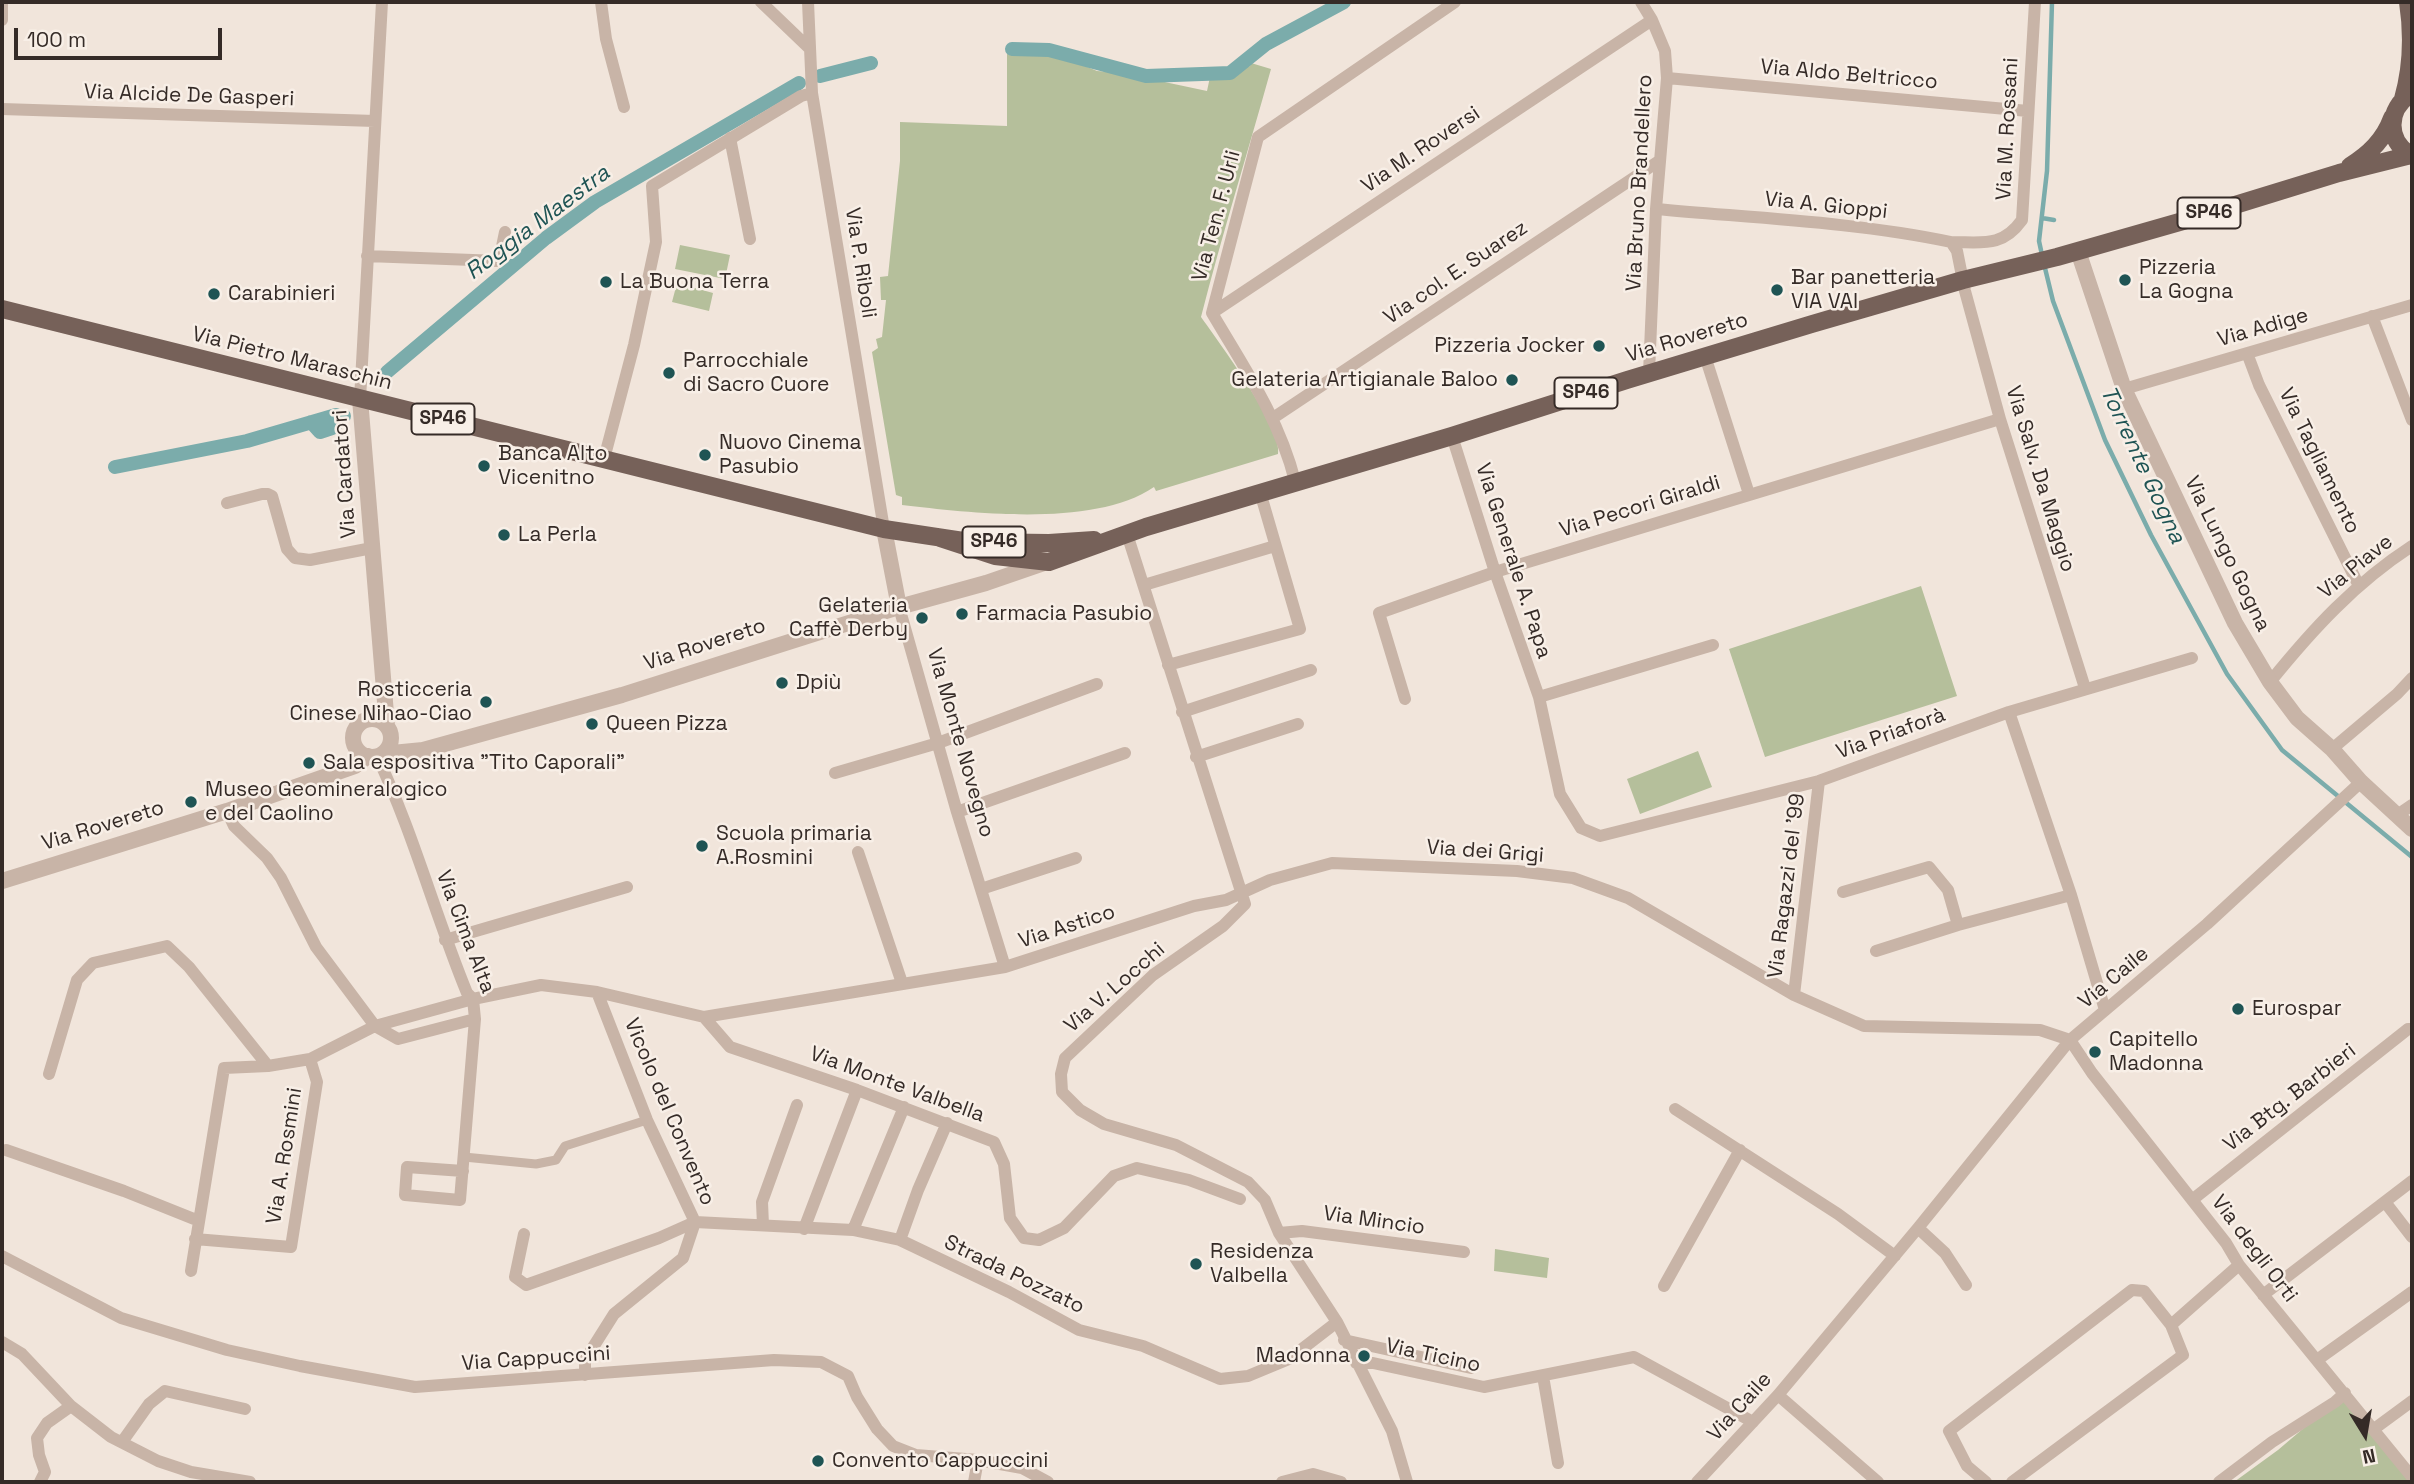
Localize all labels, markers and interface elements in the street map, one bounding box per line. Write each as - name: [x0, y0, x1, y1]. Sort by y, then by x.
- scale bar: [18, 14, 226, 58]
- text: 100 m: [27, 26, 86, 53]
- street label: Via Aldo Beltricco: [1759, 55, 1939, 95]
- street label: Via M. Rossani: [1992, 57, 2024, 201]
- street label: Via Bruno Brandellero: [1622, 74, 1658, 292]
- street label: Via Alcide De Gasperi: [83, 80, 295, 112]
- street label: Via M. Roversi: [1357, 101, 1485, 199]
- street label: Via Ten. F. Urli: [1187, 148, 1247, 284]
- water label: Roggia Maestra: [460, 160, 616, 286]
- street label: Via A. Gioppi: [1763, 187, 1889, 225]
- road number: SP46: [2178, 197, 2240, 228]
- street label: Via P. Riboli: [839, 206, 881, 320]
- street label: Via col. E. Suarez: [1379, 216, 1533, 330]
- place label: Pizzeria La Gogna: [2139, 255, 2233, 305]
- place label: Bar panetteria VIA VAI: [1791, 265, 1935, 315]
- place label: La Buona Terra: [620, 269, 769, 295]
- marker: Pizzeria La Gogna: [2117, 272, 2133, 288]
- marker: La Buona Terra: [598, 274, 614, 290]
- place label: Carabinieri: [228, 281, 335, 307]
- marker: Bar panetteria VIA VAI: [1769, 282, 1785, 298]
- marker: Carabinieri: [206, 286, 222, 302]
- street label: Via Adige: [2215, 303, 2311, 353]
- street label: Via Rovereto: [1623, 307, 1751, 369]
- street label: Via Pietro Maraschin: [189, 322, 395, 396]
- place label: Pizzeria Jocker: [1434, 333, 1585, 359]
- marker: Pizzeria Jocker: [1591, 338, 1607, 354]
- place label: Parrocchiale di Sacro Cuore: [683, 348, 829, 398]
- marker: Parrocchiale di Sacro Cuore: [661, 365, 677, 381]
- place label: Gelateria Artigianale Baloo: [1231, 367, 1498, 393]
- marker: Gelateria Artigianale Baloo: [1504, 372, 1520, 388]
- road number: SP46: [1554, 378, 1618, 408]
- water label: Torrente Gogna: [2093, 382, 2191, 548]
- street label: Via Salv. Da Maggio: [2000, 383, 2080, 575]
- street label: Via Tagliamento: [2273, 384, 2365, 538]
- road number: SP46: [412, 404, 474, 434]
- street label: Via Cardatori: [328, 409, 362, 539]
- place label: Nuovo Cinema Pasubio: [719, 430, 862, 480]
- place label: Banca Alto Vicenitno: [498, 441, 607, 491]
- marker: Nuovo Cinema Pasubio: [697, 447, 713, 463]
- marker: Banca Alto Vicenitno: [476, 458, 492, 474]
- street label: Via Generale A. Papa: [1470, 460, 1556, 662]
- street label: Via Pecori Giraldi: [1557, 471, 1723, 543]
- street label: Via Lungo Gogna: [2178, 472, 2276, 636]
- place label: La Perla: [518, 522, 597, 548]
- road number: SP46: [962, 526, 1026, 558]
- marker: La Perla: [496, 527, 512, 543]
- street label: Via Piave: [2314, 529, 2398, 605]
- place label: Gelateria Caffè Derby: [789, 593, 908, 643]
- place label: Farmacia Pasubio: [976, 601, 1152, 627]
- marker: Farmacia Pasubio: [954, 606, 970, 622]
- marker: Gelateria Caffè Derby: [914, 610, 930, 626]
- street label: Via Rovereto: [641, 613, 769, 677]
- street label: Via Monte Novegno: [921, 646, 999, 840]
- place label: Dpiù: [796, 670, 841, 696]
- marker: Dpiù: [774, 675, 790, 691]
- place label: Rosticceria Cinese Nihao-Ciao: [289, 677, 472, 727]
- marker: Rosticceria Cinese Nihao-Ciao: [478, 694, 494, 710]
- street label: Via Priaforà: [1833, 703, 1949, 765]
- place label: Queen Pizza: [606, 711, 728, 737]
- marker: Queen Pizza: [584, 716, 600, 732]
- place label: Sala espositiva "Tito Caporali": [323, 750, 625, 776]
- marker: Sala espositiva "Tito Caporali": [301, 755, 317, 771]
- place label: Museo Geomineralogico e del Caolino: [205, 777, 448, 827]
- street label: Via Ragazzi del '99: [1763, 792, 1811, 980]
- marker: Museo Geomineralogico e del Caolino: [183, 794, 199, 810]
- street label: Via Rovereto: [39, 795, 167, 857]
- place label: Scuola primaria A.Rosmini: [716, 821, 872, 871]
- street label: Via dei Grigi: [1425, 835, 1545, 869]
- marker: Scuola primaria A.Rosmini: [694, 838, 710, 854]
- street label: Via Cima Alta: [430, 867, 500, 997]
- street label: Via Astico: [1016, 900, 1118, 954]
- street label: Via V. Locchi: [1059, 937, 1171, 1039]
- street label: Via Caile: [2074, 941, 2154, 1015]
- place label: Eurospar: [2252, 996, 2342, 1022]
- marker: Eurospar: [2230, 1001, 2246, 1017]
- street label: Vicolo del Convento: [618, 1015, 720, 1209]
- place label: Capitello Madonna: [2109, 1027, 2203, 1077]
- street label: Via Btg. Barbieri: [2219, 1039, 2361, 1157]
- street label: Via Monte Valbella: [806, 1042, 988, 1128]
- marker: Capitello Madonna: [2087, 1044, 2103, 1060]
- street label: Via A. Rosmini: [262, 1086, 308, 1226]
- street label: Via degli Orti: [2206, 1190, 2302, 1308]
- street label: Via Mincio: [1322, 1201, 1426, 1241]
- street label: Strada Pozzato: [940, 1230, 1088, 1320]
- place label: Residenza Valbella: [1210, 1239, 1314, 1289]
- marker: Residenza Valbella: [1188, 1256, 1204, 1272]
- street label: Via Ticino: [1383, 1334, 1483, 1378]
- street label: Via Cappuccini: [461, 1341, 611, 1377]
- place label: Madonna: [1256, 1343, 1350, 1369]
- marker: Madonna: [1356, 1348, 1372, 1364]
- street label: Via Caile: [1703, 1367, 1777, 1447]
- north arrow: [2330, 1400, 2400, 1470]
- text: N: [2360, 1443, 2378, 1470]
- place label: Convento Cappuccini: [832, 1448, 1048, 1474]
- marker: Convento Cappuccini: [810, 1453, 826, 1469]

